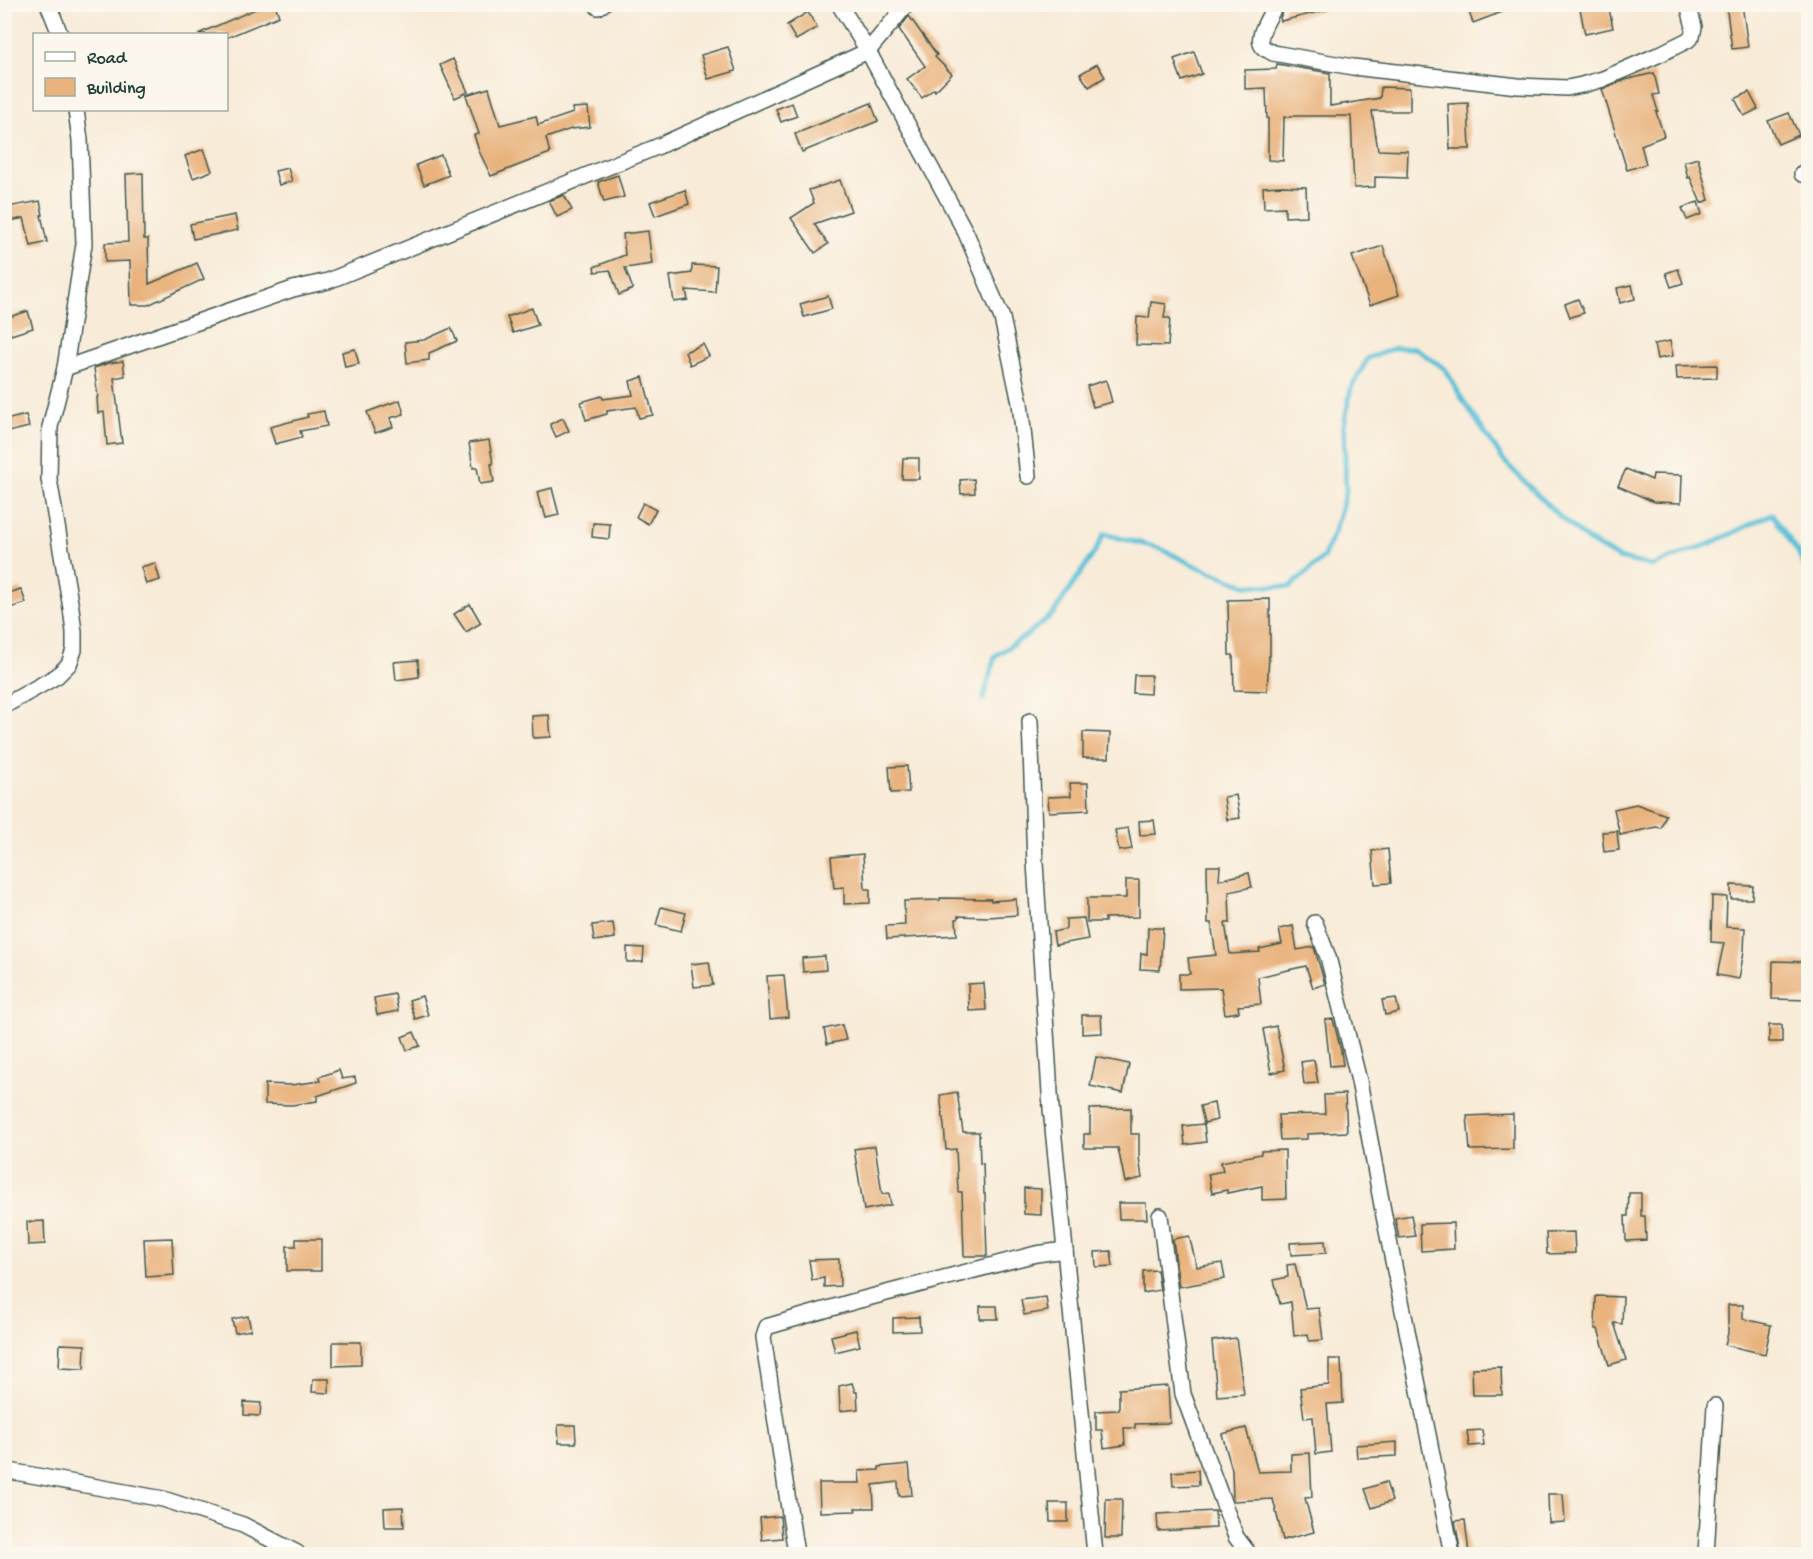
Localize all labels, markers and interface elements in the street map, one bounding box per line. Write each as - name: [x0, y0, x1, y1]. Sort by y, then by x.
- legend: [33, 33, 228, 111]
- text: Road: [87, 49, 128, 70]
- text: Building: [86, 79, 146, 100]

